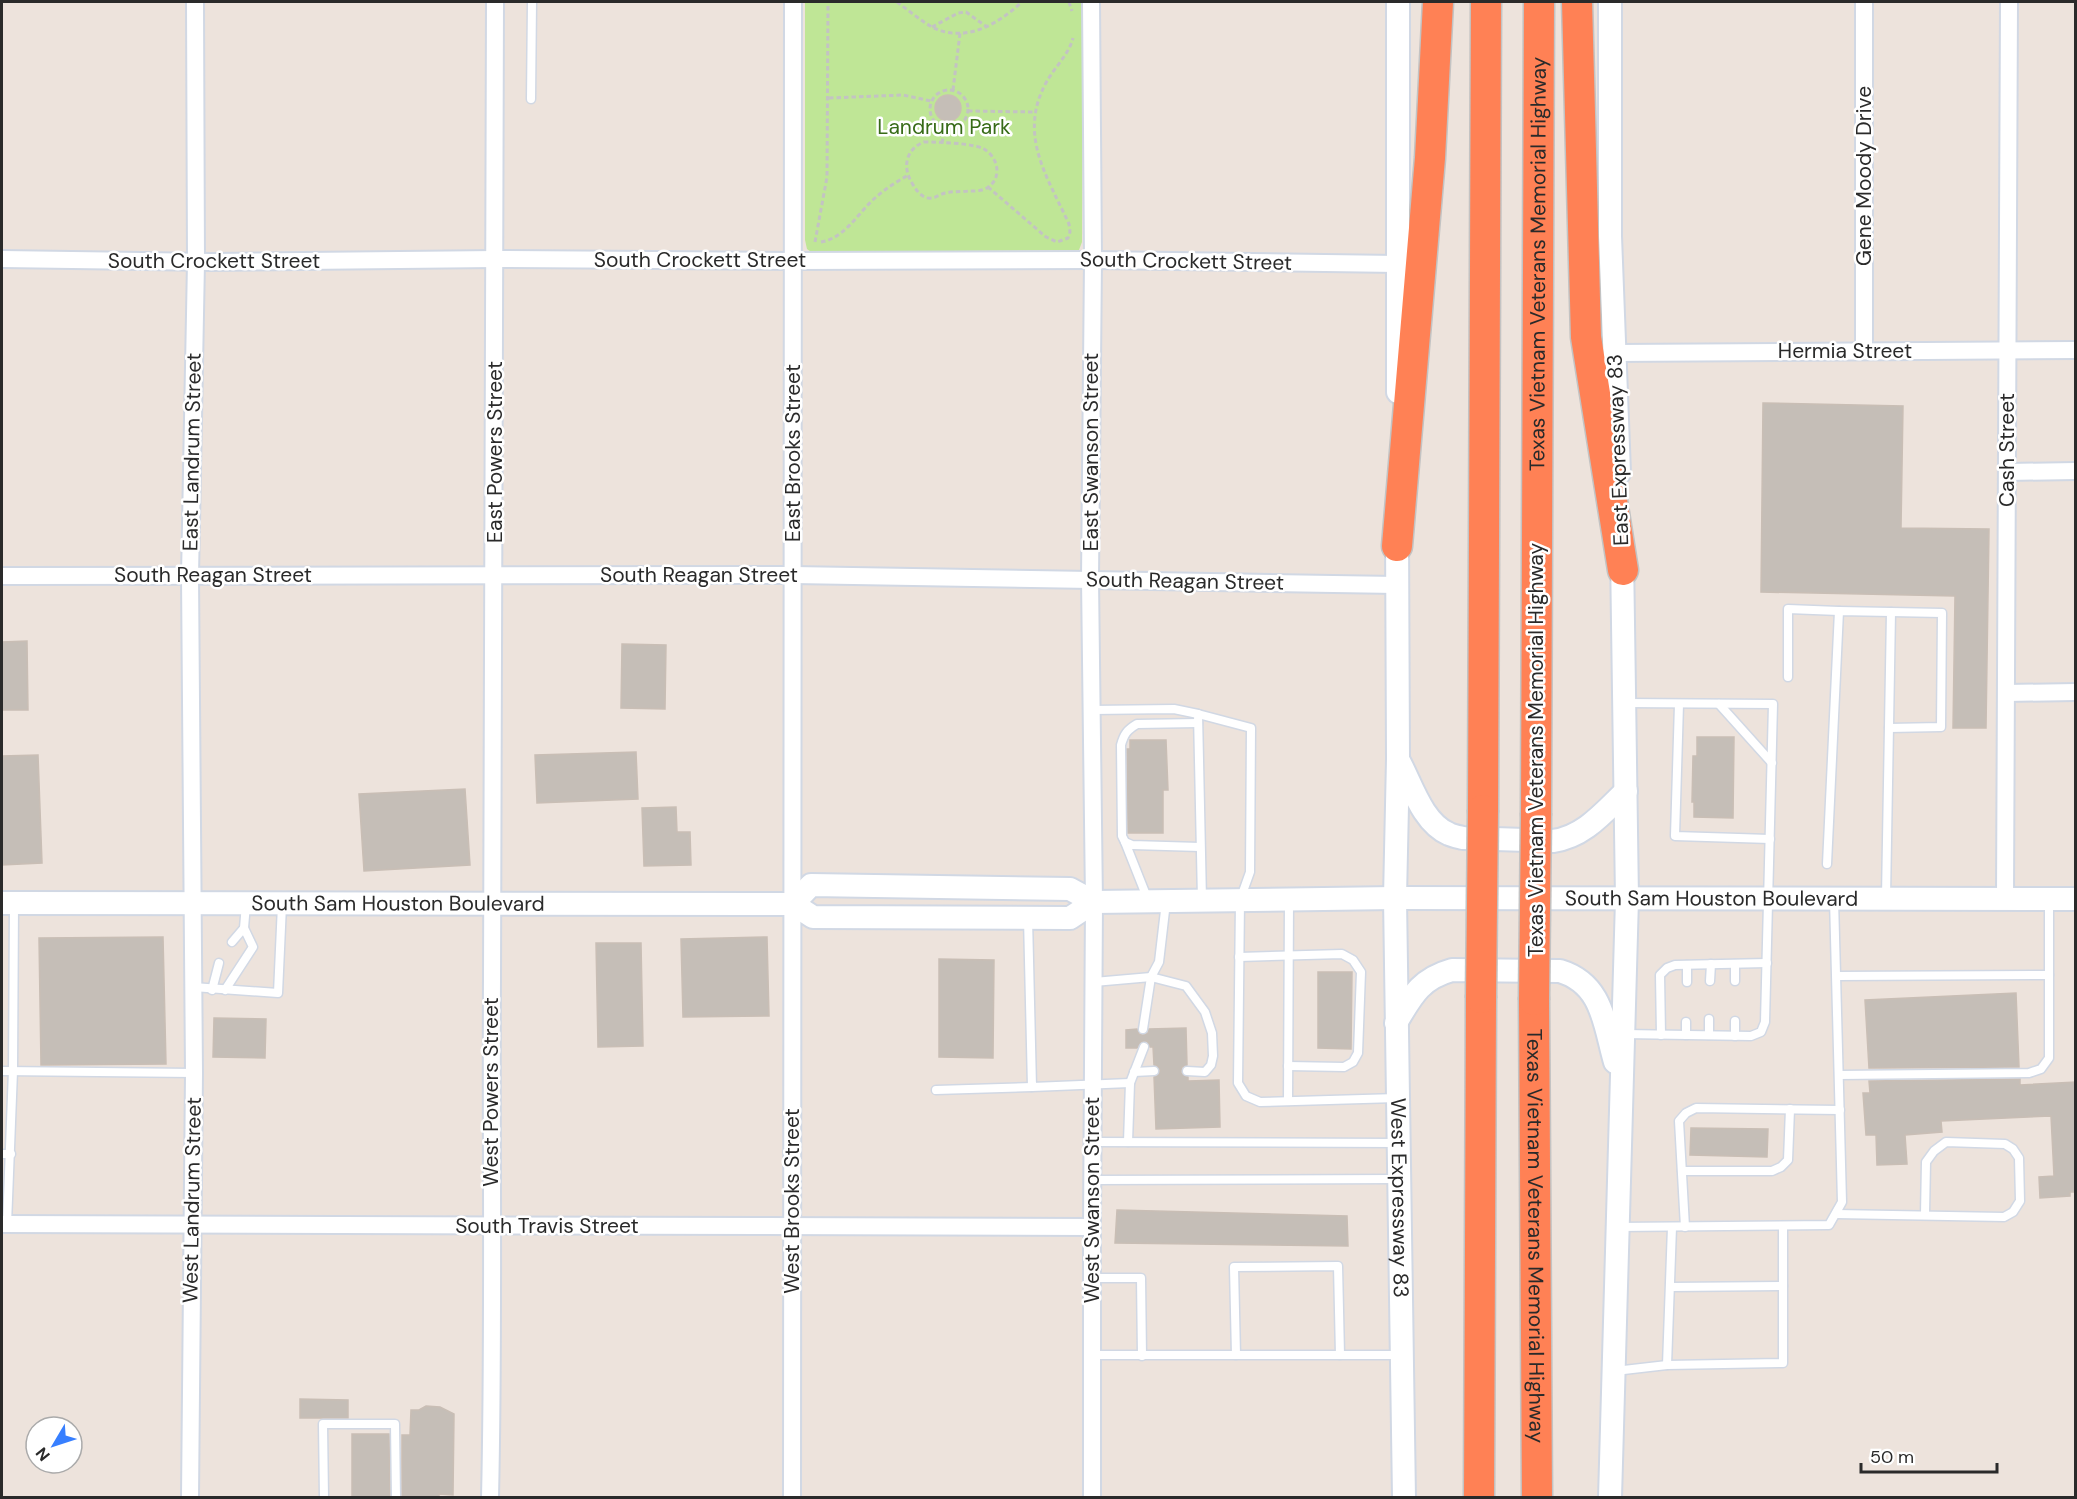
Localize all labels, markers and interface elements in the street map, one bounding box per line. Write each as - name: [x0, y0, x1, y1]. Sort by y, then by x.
- street label: Texas Vietnam Veterans Memorial Highway: [1523, 56, 1553, 471]
- street label: Gene Moody Drive: [1850, 86, 1878, 266]
- park label: Landrum Park: [877, 113, 1011, 141]
- street label: South Crockett Street: [1080, 245, 1292, 277]
- street label: South Crockett Street: [594, 246, 806, 274]
- street label: South Crockett Street: [108, 247, 320, 275]
- street label: Hermia Street: [1778, 337, 1912, 365]
- street label: East Landrum Street: [176, 353, 208, 551]
- street label: East Swanson Street: [1077, 353, 1105, 551]
- street label: East Expressway 83: [1601, 354, 1635, 546]
- street label: East Powers Street: [481, 361, 509, 543]
- street label: East Brooks Street: [779, 364, 807, 542]
- street label: Cash Street: [1993, 393, 2021, 507]
- street label: Texas Vietnam Veterans Memorial Highway: [1522, 543, 1550, 957]
- street label: South Reagan Street: [114, 561, 312, 589]
- street label: South Reagan Street: [600, 561, 798, 589]
- street label: South Reagan Street: [1086, 565, 1284, 597]
- street label: South Sam Houston Boulevard: [1565, 884, 1858, 913]
- street label: South Sam Houston Boulevard: [251, 889, 545, 918]
- street label: West Powers Street: [477, 997, 505, 1187]
- street label: Texas Vietnam Veterans Memorial Highway: [1520, 1029, 1551, 1444]
- street label: West Landrum Street: [176, 1097, 208, 1303]
- street label: West Swanson Street: [1078, 1097, 1106, 1303]
- street label: West Expressway 83: [1384, 1098, 1415, 1298]
- street label: West Brooks Street: [778, 1108, 806, 1294]
- street label: South Travis Street: [455, 1212, 639, 1240]
- north arrow: [24, 1415, 84, 1475]
- scale bar: [1861, 1436, 1998, 1474]
- text: N: [31, 1443, 55, 1465]
- text: 50 m: [1870, 1445, 1914, 1469]

